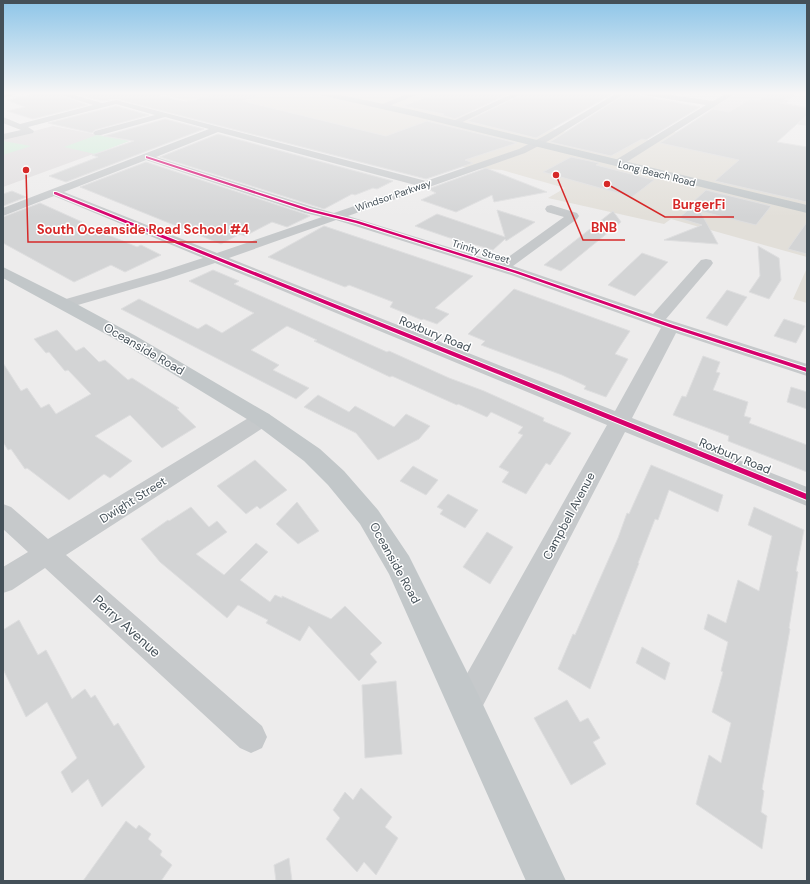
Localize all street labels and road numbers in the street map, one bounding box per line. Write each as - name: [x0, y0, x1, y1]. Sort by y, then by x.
- street label: Long Beach Road: [617, 158, 697, 189]
- street label: Windsor Parkway: [353, 176, 433, 215]
- street label: Trinity Street: [450, 237, 511, 266]
- street label: Roxbury Road: [397, 312, 473, 356]
- street label: Oceanside Road: [101, 319, 187, 379]
- street label: Roxbury Road: [697, 434, 773, 478]
- street label: Campbell Avenue: [539, 469, 599, 563]
- street label: Dwight Street: [97, 473, 170, 527]
- street label: Oceanside Road: [366, 519, 424, 607]
- street label: Perry Avenue: [89, 591, 165, 661]

